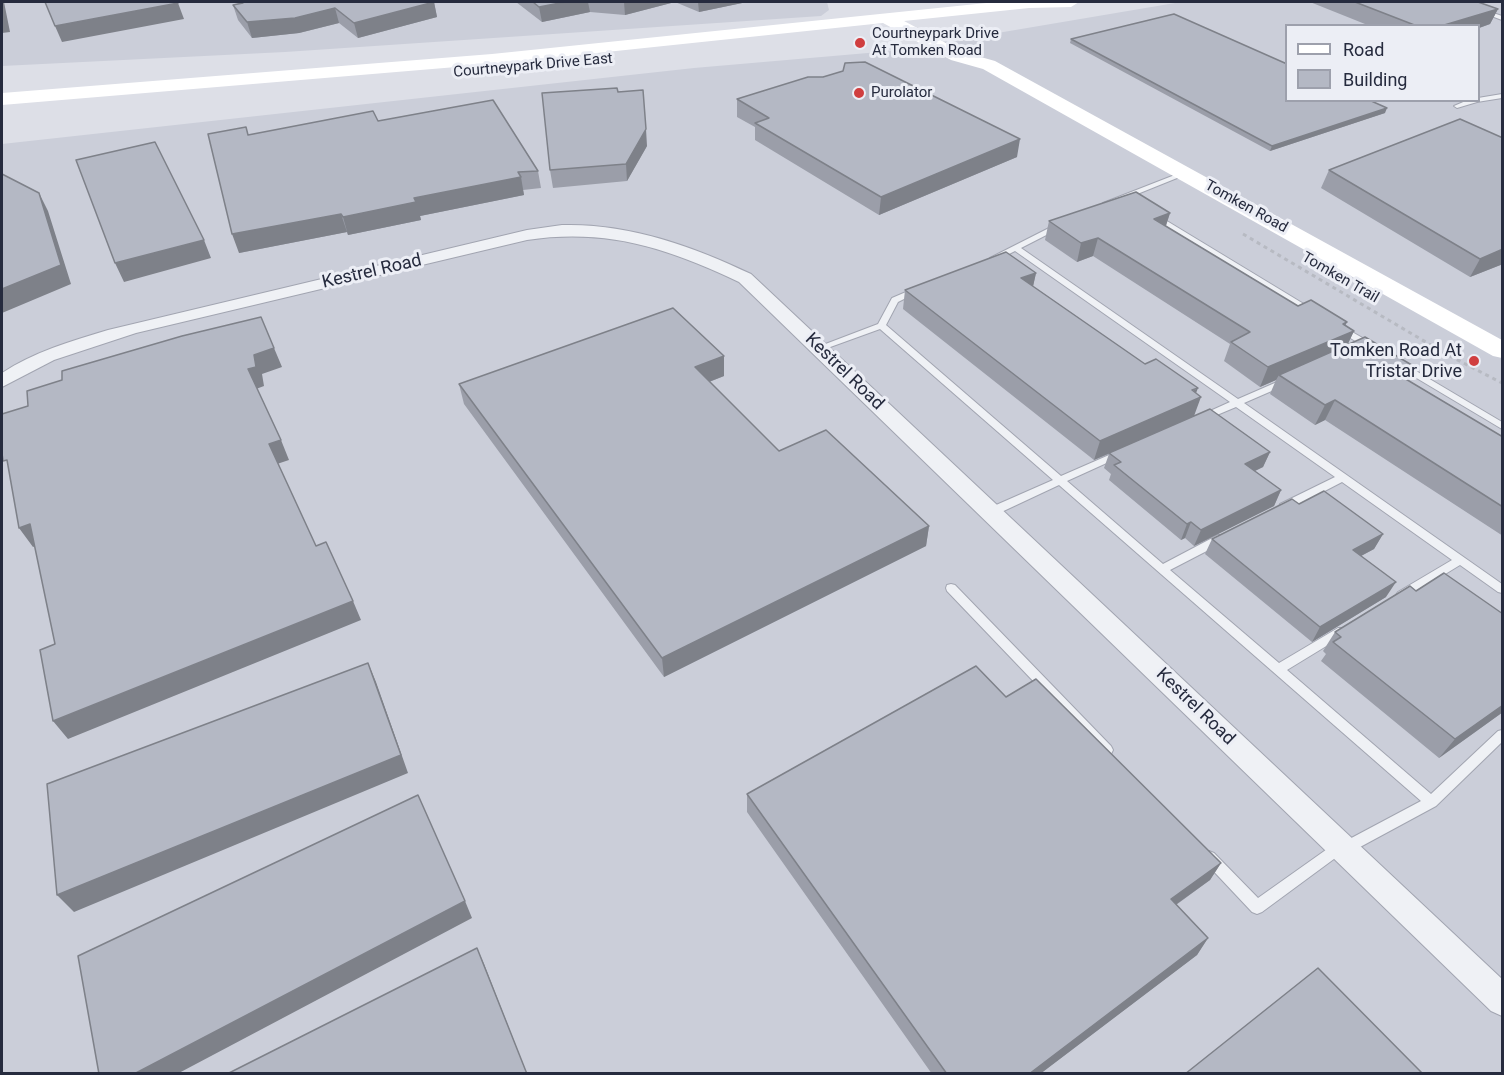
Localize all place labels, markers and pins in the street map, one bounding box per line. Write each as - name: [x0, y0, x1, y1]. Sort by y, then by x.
- place label: Courtneypark Drive At Tomken Road: [872, 25, 999, 60]
- marker: Courtneypark Drive At Tomken Road: [853, 36, 867, 50]
- place label: Purolator: [871, 84, 932, 102]
- marker: Purolator: [852, 86, 866, 100]
- place label: Tomken Road At Tristar Drive: [1330, 340, 1462, 382]
- marker: Tomken Road At Tristar Drive: [1467, 354, 1481, 368]

